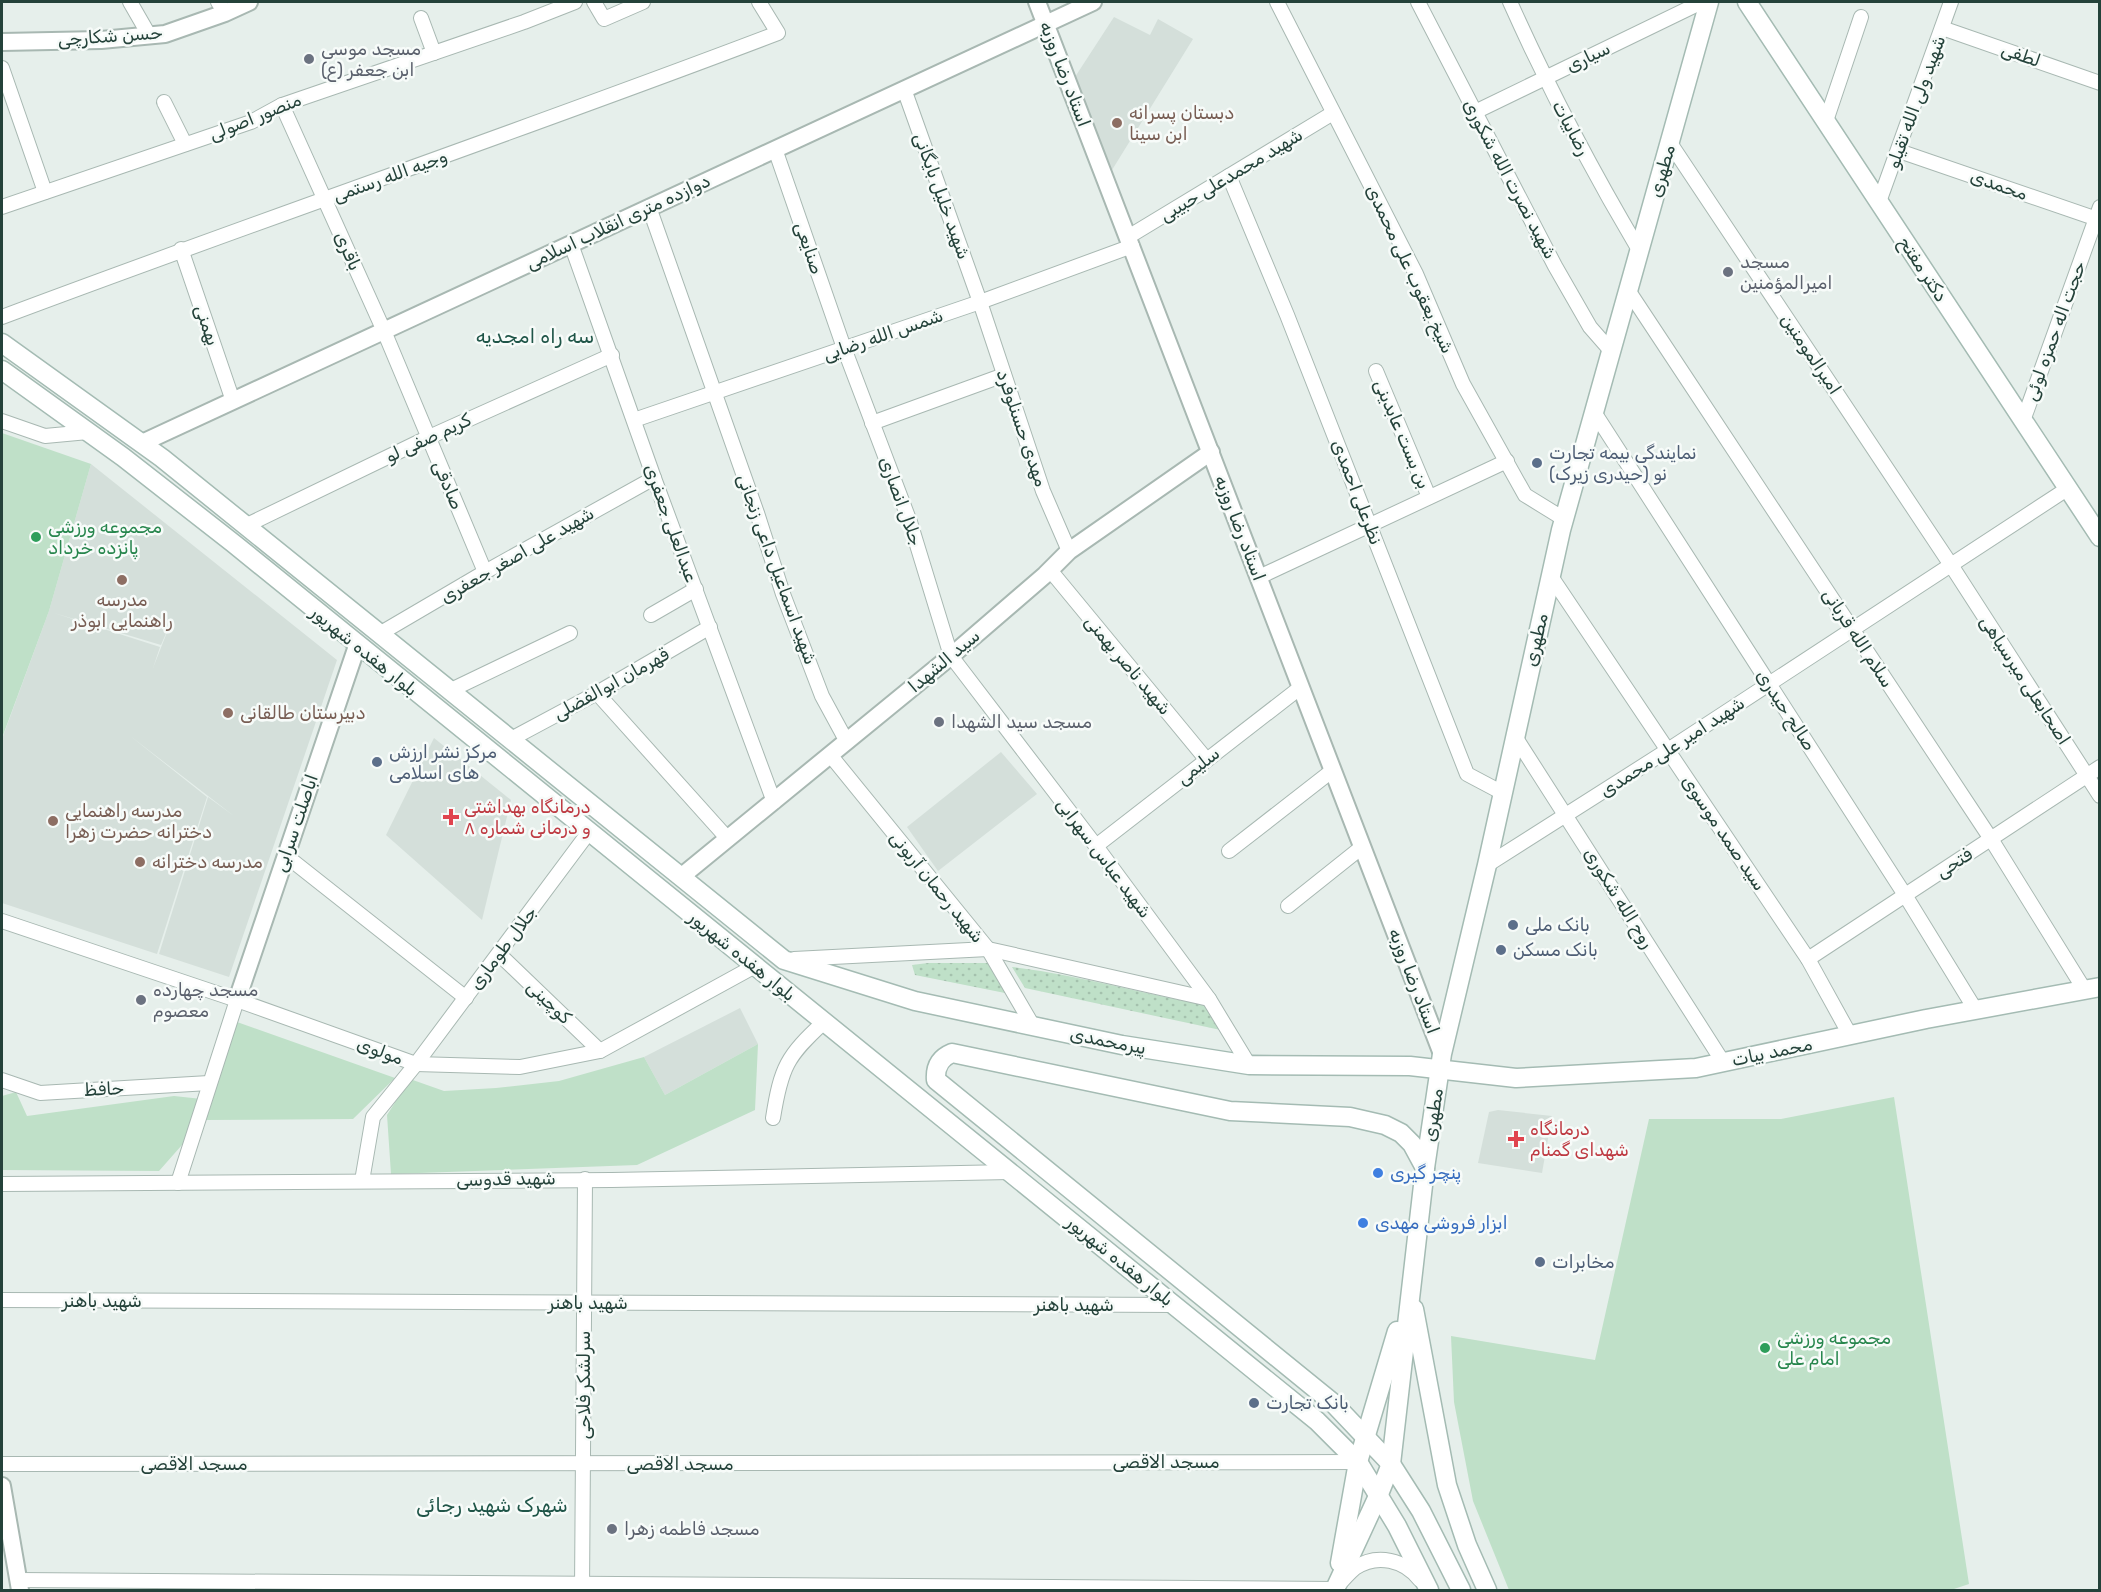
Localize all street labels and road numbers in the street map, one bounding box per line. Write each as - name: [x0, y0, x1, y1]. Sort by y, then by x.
- street label: استاد رضا روزبه: [1035, 18, 1095, 130]
- street label: حسن شکارچی: [57, 21, 163, 51]
- street label: شهید ولی الله تقیلو: [1882, 32, 1950, 172]
- street label: سیاری: [1562, 37, 1614, 77]
- street label: لطفی: [1998, 38, 2044, 72]
- street label: منصور اصولی: [206, 88, 304, 146]
- street label: شهید نصرت الله شکوری: [1459, 95, 1561, 263]
- street label: رضابیات: [1547, 97, 1595, 159]
- street label: شهید محمدعلی حبیبی: [1155, 124, 1307, 226]
- street label: شهید خلیل بایگانی: [909, 130, 975, 262]
- street label: مطهری: [1644, 142, 1680, 200]
- street label: وجیه الله رستمی: [330, 145, 450, 207]
- street label: محمدی: [1967, 165, 2031, 205]
- street label: دوازده متری انقلاب اسلامی: [522, 170, 714, 274]
- street label: شیخ یعقوب علی محمدی: [1359, 181, 1459, 358]
- street label: صنایعی: [790, 219, 828, 277]
- street label: باقری: [330, 228, 366, 274]
- street label: دکتر مفتح: [1892, 232, 1952, 307]
- street label: حجت اله حمزه لوئی: [2019, 258, 2091, 404]
- street label: بهمنی: [190, 302, 224, 348]
- street label: شمس الله رضایی: [820, 304, 946, 366]
- street label: امیرالمومنین: [1776, 310, 1846, 398]
- street label: مهدی حسنلوفرد: [992, 366, 1052, 490]
- street label: بن بست عابدینی: [1369, 376, 1435, 492]
- street label: کریم صفی لو: [382, 409, 475, 468]
- street label: نظرعلی احمدی: [1327, 436, 1387, 548]
- street label: جلال انصاری: [875, 453, 927, 549]
- street label: صادقی: [428, 457, 468, 513]
- street label: عبدالعلی جعفری: [639, 461, 703, 585]
- street label: شهید اسماعیل داعی زنجانی: [732, 471, 822, 667]
- street label: استاد رضا روزبه: [1210, 472, 1270, 584]
- street label: شهید علی اصغر جعفری: [436, 502, 598, 608]
- street label: سلام الله قربانی: [1818, 584, 1898, 692]
- street label: بلوار هفده شهریور: [305, 600, 422, 701]
- street label: شهید ناصر بهمنی: [1080, 611, 1176, 719]
- street label: مطهری: [1519, 611, 1553, 669]
- street label: اصحابعلی میرسیاهی: [1975, 611, 2075, 749]
- street label: سید الشهدا: [904, 625, 984, 697]
- street label: قهرمان ابوالفضلی: [549, 643, 673, 725]
- street label: صالح حیدری: [1750, 665, 1820, 756]
- street label: شهید امیر علی محمدی: [1595, 692, 1749, 802]
- street label: سلیمی: [1172, 742, 1224, 790]
- street label: اباصلت سرابی: [269, 771, 323, 875]
- street label: سید صمد موسوی: [1677, 771, 1771, 895]
- street label: شهید عباس سهرابی: [1052, 794, 1156, 922]
- street label: شهید رحمان آربونی: [885, 827, 989, 947]
- street label: فتحی: [1931, 843, 1977, 883]
- street label: روح الله شکوری: [1578, 844, 1659, 953]
- street label: جلال طوماری: [464, 902, 542, 994]
- street label: بلوار هفده شهریور: [683, 905, 800, 1006]
- street label: استاد رضا روزبه: [1384, 925, 1444, 1037]
- street label: کوچینی: [522, 976, 576, 1028]
- street label: پیرمحمدی: [1068, 1023, 1148, 1060]
- street label: مولوی: [354, 1032, 406, 1070]
- street label: محمد بیات: [1730, 1033, 1814, 1071]
- street label: حافظ: [83, 1077, 125, 1101]
- street label: مطهری: [1418, 1087, 1448, 1143]
- street label: شهید قدوسی: [456, 1167, 556, 1191]
- street label: بلوار هفده شهریور: [1061, 1210, 1178, 1311]
- street label: شهید باهنر: [61, 1290, 142, 1312]
- street label: شهید باهنر: [547, 1292, 628, 1314]
- street label: شهید باهنر: [1033, 1294, 1114, 1316]
- street label: سرلشکر فلاحی: [573, 1330, 595, 1440]
- street label: مسجد الاقصی: [1113, 1451, 1219, 1473]
- street label: مسجد الاقصی: [141, 1453, 247, 1475]
- street label: مسجد الاقصی: [627, 1453, 733, 1475]

